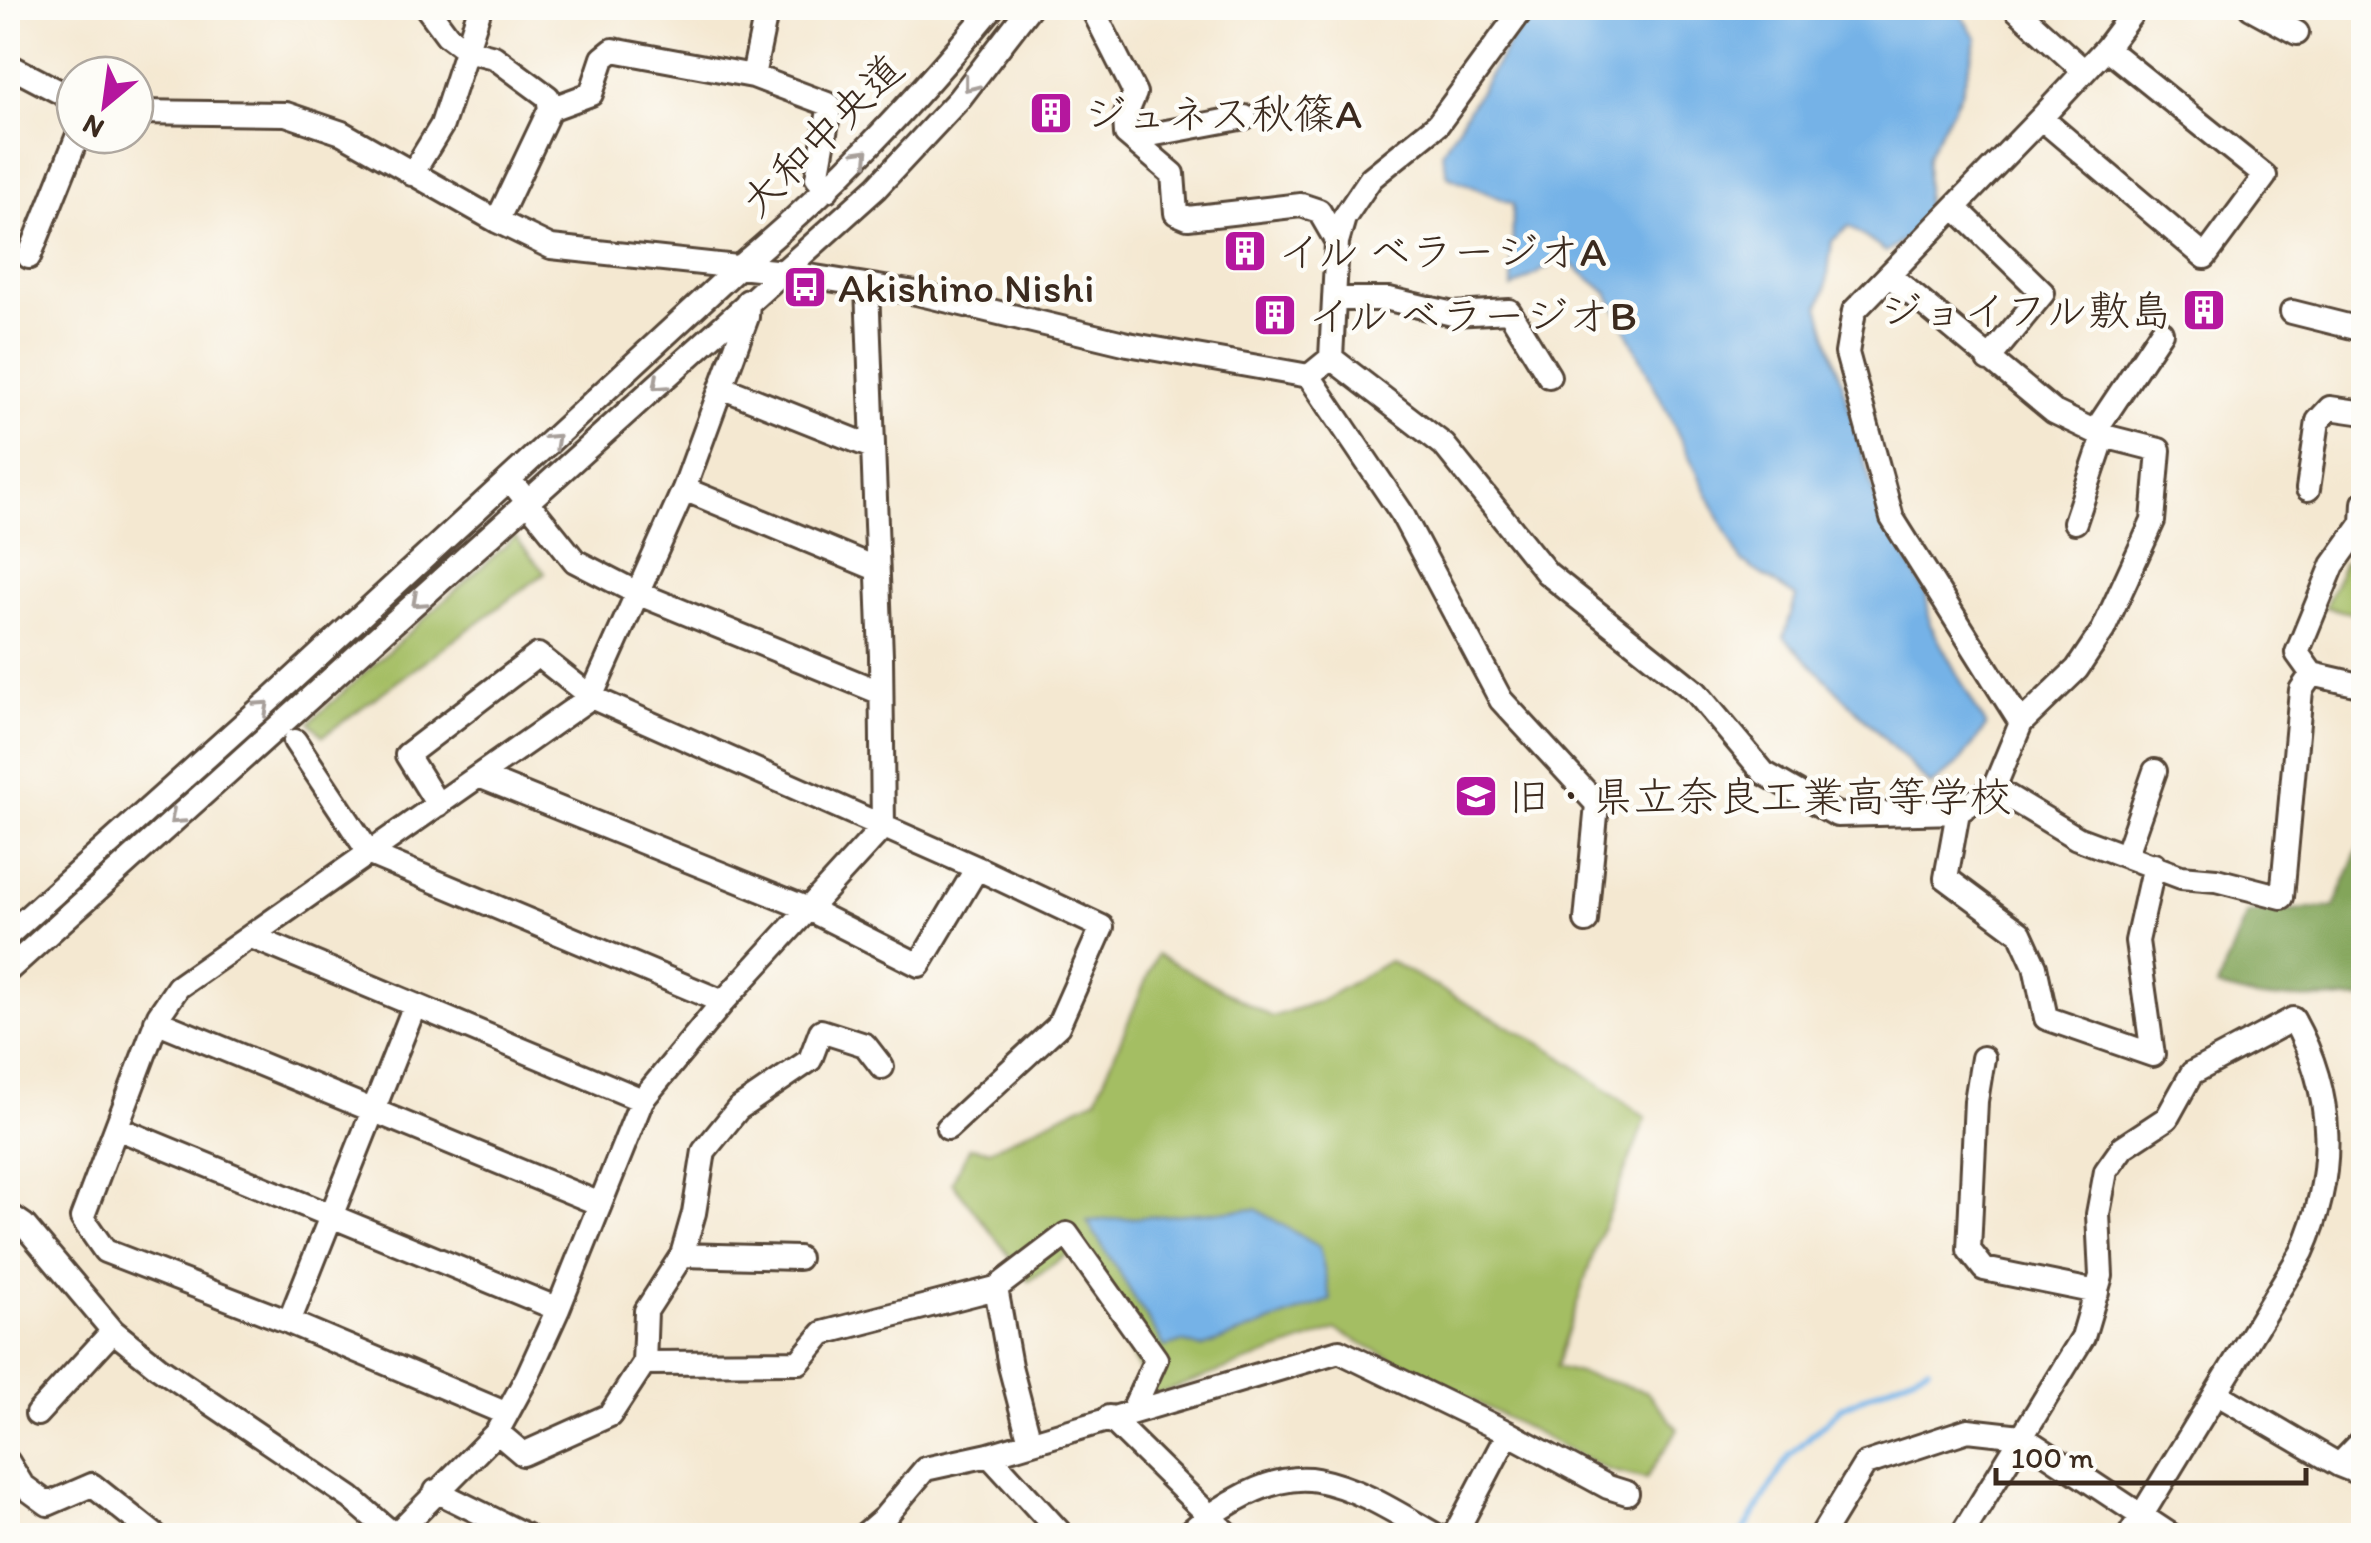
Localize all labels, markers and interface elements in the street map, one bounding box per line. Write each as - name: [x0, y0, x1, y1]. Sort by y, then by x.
- street label: 大和中央道: [730, 43, 914, 227]
- north arrow: [55, 55, 155, 155]
- one-way arrow: [964, 74, 982, 92]
- place label: ジュネス秋篠A: [1084, 88, 1362, 139]
- building icon: ジュネス秋篠A: [1028, 90, 1074, 136]
- text: N: [76, 107, 109, 146]
- one-way arrow: [851, 148, 869, 166]
- place label: イル ベラージオA: [1278, 226, 1607, 277]
- building icon: イル ベラージオA: [1222, 228, 1268, 274]
- place label: Akishino Nishi: [838, 262, 1095, 313]
- bus stop icon: Akishino Nishi: [782, 264, 828, 310]
- place label: ジョイフル敷島: [1880, 285, 2172, 336]
- building icon: ジョイフル敷島: [2181, 287, 2227, 333]
- place label: イル ベラージオB: [1308, 290, 1637, 341]
- building icon: イル ベラージオB: [1252, 292, 1298, 338]
- one-way arrow: [653, 372, 671, 390]
- one-way arrow: [542, 433, 561, 451]
- one-way arrow: [411, 589, 429, 607]
- one-way arrow: [251, 700, 270, 718]
- place label: 旧・県立奈良工業高等学校: [1508, 771, 2012, 822]
- school or university icon: 旧・県立奈良工業高等学校: [1453, 773, 1499, 819]
- one-way arrow: [169, 806, 188, 824]
- scale bar: [1996, 1423, 2306, 1485]
- text: 100 m: [2011, 1439, 2094, 1476]

